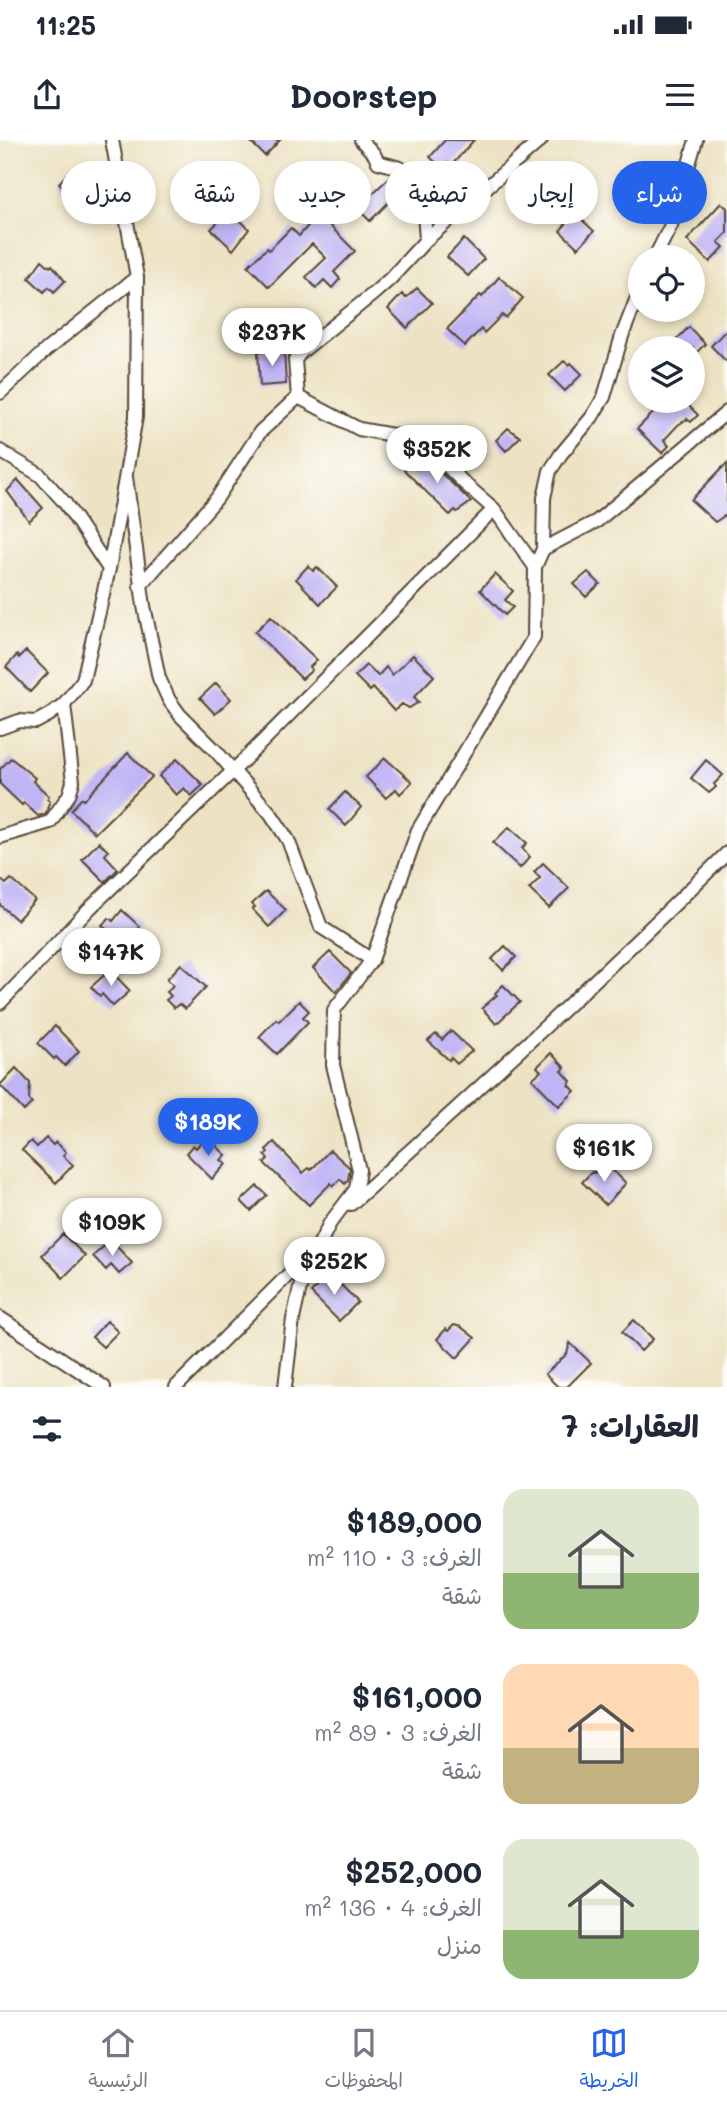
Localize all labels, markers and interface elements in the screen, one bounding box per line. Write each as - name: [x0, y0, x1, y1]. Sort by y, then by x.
- text: 11:25: [35, 8, 96, 42]
- text: Doorstep: [289, 74, 438, 116]
- icon: share: [28, 76, 66, 114]
- icon: menu: [661, 76, 699, 114]
- chip: منزل: [61, 161, 156, 224]
- chip: شقة: [170, 161, 260, 224]
- chip: جديد: [274, 161, 371, 224]
- chip: تصفية: [385, 161, 491, 224]
- chip: إيجار: [505, 161, 598, 224]
- chip: شراء: [612, 161, 707, 224]
- map controls: [628, 245, 705, 413]
- button: locate: [628, 245, 705, 322]
- pin: $237K: [223, 308, 321, 368]
- text: $237K: [238, 316, 306, 346]
- button: layers: [628, 336, 705, 413]
- pin: $352K: [388, 426, 486, 485]
- text: $352K: [402, 433, 472, 463]
- pin: $147K: [62, 928, 160, 988]
- text: $147K: [78, 936, 144, 966]
- pin: $189K: [159, 1098, 257, 1158]
- text: $189K: [174, 1106, 242, 1136]
- pin: $161K: [555, 1124, 653, 1184]
- text: $161K: [572, 1132, 636, 1162]
- pin: $109K: [63, 1198, 161, 1258]
- text: $109K: [78, 1206, 146, 1236]
- pin: $252K: [285, 1238, 383, 1297]
- text: $252K: [300, 1245, 368, 1275]
- text: العقارات: 7: [561, 1405, 699, 1445]
- icon: filters: [28, 1410, 66, 1448]
- text: $189,000: [346, 1501, 482, 1541]
- icon: home: [559, 1517, 643, 1601]
- text: الغرف: 3 · 110 m²: [307, 1542, 482, 1572]
- text: شقة: [442, 1580, 482, 1610]
- text: $161,000: [352, 1676, 482, 1716]
- icon: home: [559, 1692, 643, 1776]
- text: الغرف: 3 · 89 m²: [314, 1717, 482, 1747]
- text: شقة: [442, 1755, 482, 1785]
- text: $252,000: [345, 1851, 482, 1891]
- icon: home: [559, 1867, 643, 1951]
- text: الغرف: 4 · 136 m²: [304, 1892, 482, 1922]
- text: منزل: [437, 1930, 482, 1960]
- tab: الرئيسية: [88, 2024, 148, 2097]
- tab: المحفوظات: [325, 2024, 403, 2097]
- tab: الخريطة: [579, 2024, 639, 2097]

